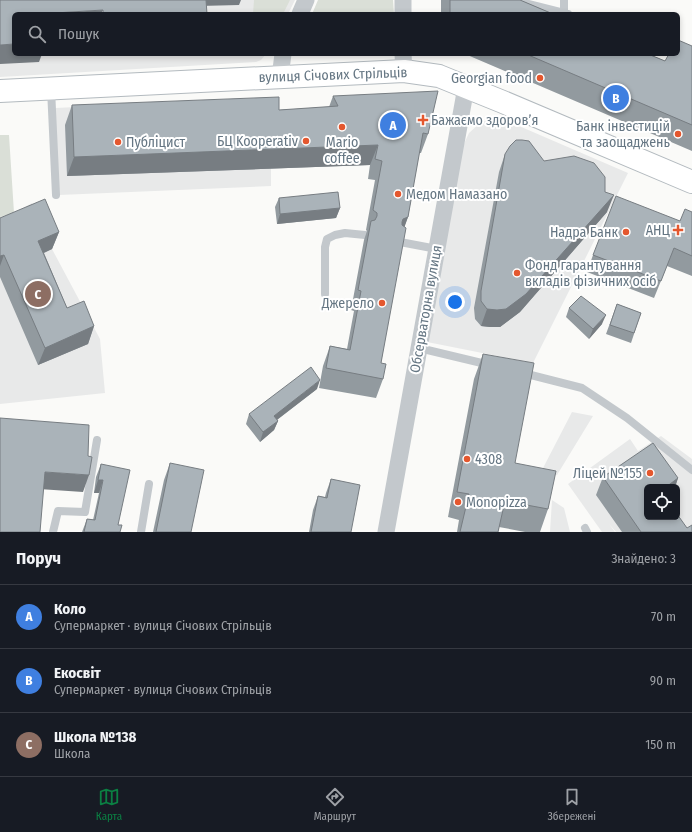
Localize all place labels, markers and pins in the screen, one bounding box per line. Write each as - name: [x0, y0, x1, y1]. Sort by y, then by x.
- place label: Georgian food: [451, 70, 532, 87]
- marker: Georgian food: [535, 73, 545, 83]
- pin: B: [603, 83, 629, 113]
- pin: A: [380, 110, 406, 140]
- place label: Бажаємо здоровʼя: [431, 112, 538, 129]
- marker: Бажаємо здоровʼя: [418, 115, 428, 125]
- place label: Банк інвестицій та заощаджень: [576, 118, 671, 151]
- marker: Mario coffee: [337, 122, 347, 132]
- marker: Банк інвестицій та заощаджень: [673, 129, 683, 139]
- place label: БЦ Kooperativ: [217, 133, 299, 150]
- place label: Публіцист: [126, 134, 185, 151]
- place label: Mario coffee: [324, 134, 360, 167]
- marker: БЦ Kooperativ: [301, 136, 311, 146]
- marker: Публіцист: [113, 137, 123, 147]
- place label: Медом Намазано: [406, 186, 507, 203]
- marker: Медом Намазано: [393, 189, 403, 199]
- place label: АНЦ: [646, 222, 671, 239]
- place label: Надра Банк: [550, 224, 618, 241]
- marker: АНЦ: [673, 225, 683, 235]
- marker: Надра Банк: [621, 227, 631, 237]
- place label: Фонд гарантування вкладів фізичних осіб: [525, 257, 657, 290]
- marker: Фонд гарантування вкладів фізичних осіб: [512, 268, 522, 278]
- pin: C: [25, 279, 51, 309]
- place label: Джерело: [321, 295, 374, 312]
- marker: Джерело: [377, 298, 387, 308]
- place label: 4308: [475, 451, 502, 468]
- marker: 4308: [462, 454, 472, 464]
- place label: Ліцей №155: [573, 465, 642, 482]
- marker: Ліцей №155: [645, 468, 655, 478]
- place label: Monopizza: [466, 494, 527, 511]
- marker: Monopizza: [453, 497, 463, 507]

